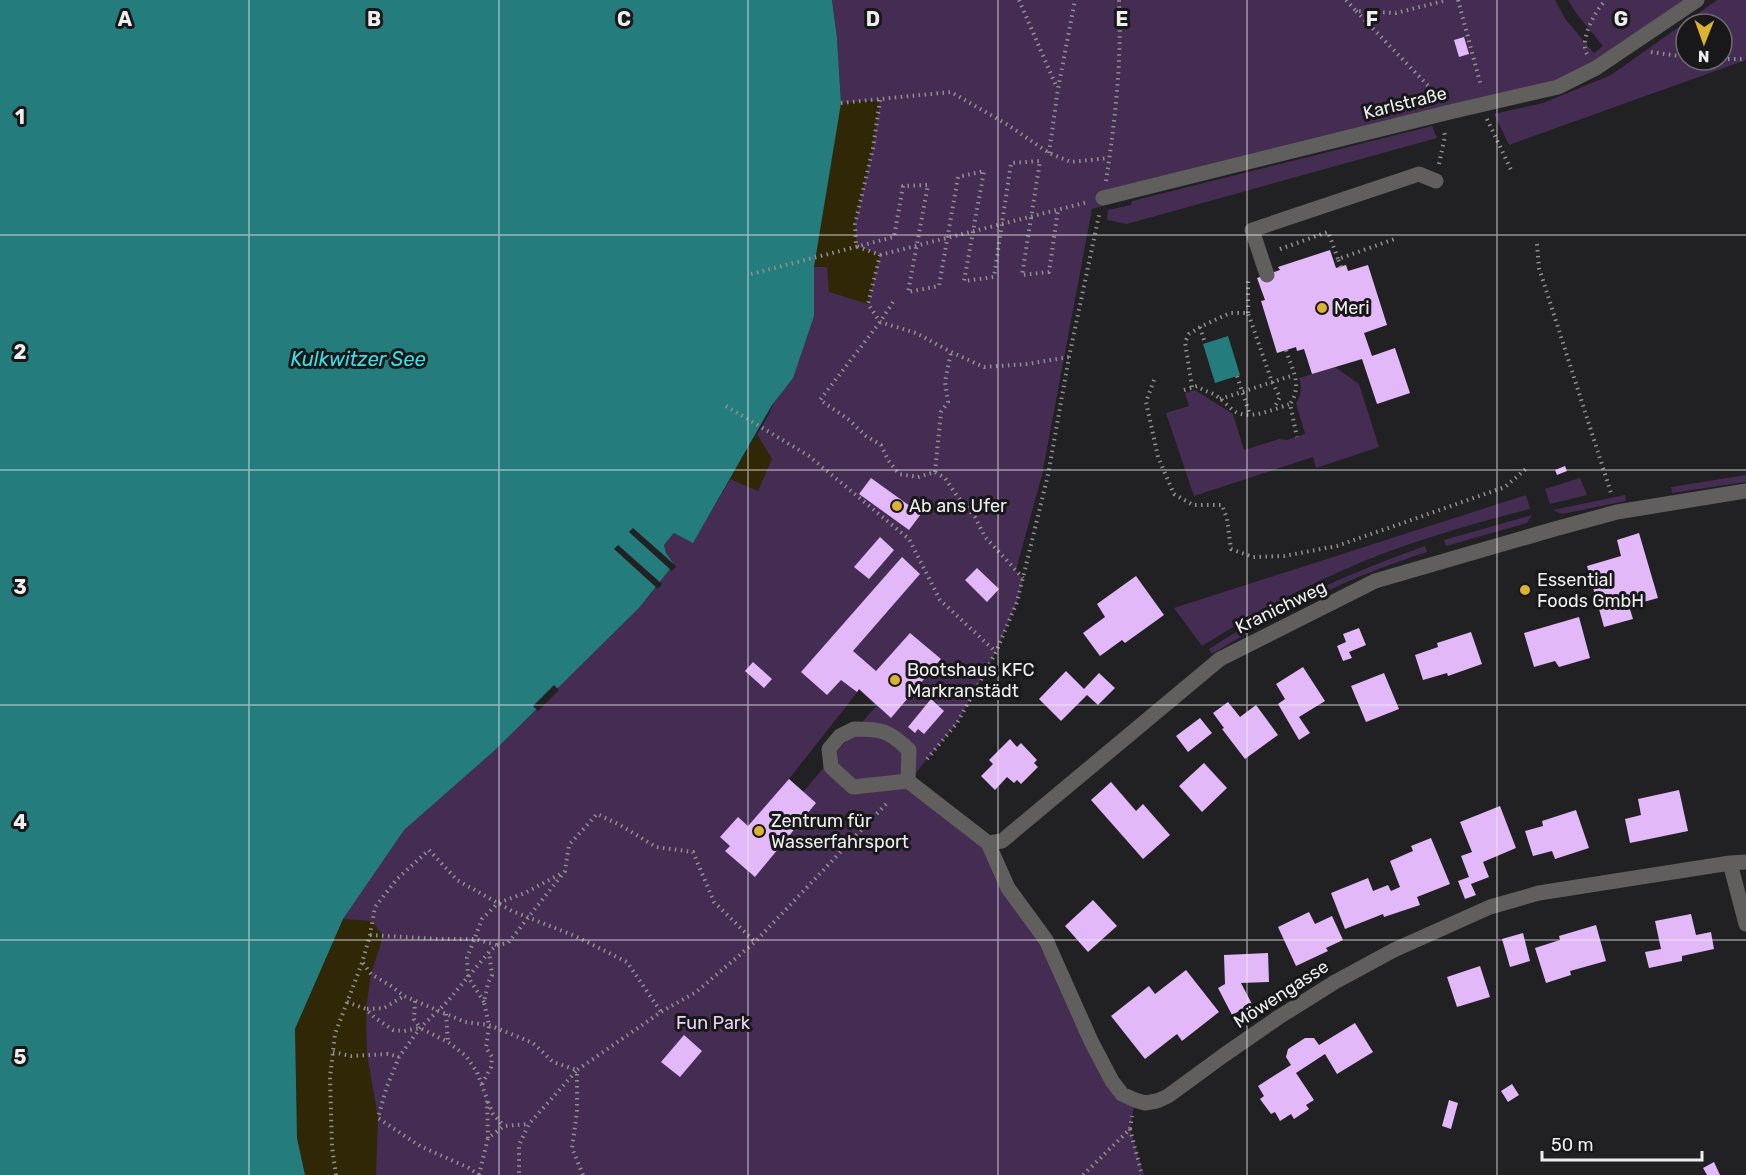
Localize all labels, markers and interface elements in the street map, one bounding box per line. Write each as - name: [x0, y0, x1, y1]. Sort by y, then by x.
- text: A: [118, 7, 133, 31]
- text: B: [367, 7, 381, 31]
- text: C: [617, 7, 631, 31]
- text: D: [866, 7, 880, 31]
- text: E: [1116, 7, 1128, 31]
- text: F: [1366, 7, 1378, 31]
- text: G: [1614, 7, 1628, 31]
- north arrow: [1674, 12, 1734, 72]
- text: N: [1698, 47, 1710, 66]
- street label: Karlstraße: [1361, 82, 1449, 124]
- text: 1: [15, 105, 25, 129]
- place label: Meri: [1334, 297, 1370, 319]
- marker: Meri: [1315, 301, 1329, 315]
- text: 2: [14, 340, 27, 364]
- water label: Kulkwitzer See: [290, 347, 426, 371]
- place label: Ab ans Ufer: [909, 495, 1007, 517]
- marker: Ab ans Ufer: [890, 499, 904, 513]
- place label: Essential Foods GmbH: [1537, 569, 1644, 612]
- text: 3: [13, 575, 27, 599]
- street label: Kranichweg: [1232, 576, 1330, 638]
- marker: Essential Foods GmbH: [1518, 583, 1532, 597]
- place label: Bootshaus KFC Markranstädt: [907, 659, 1034, 702]
- marker: Bootshaus KFC Markranstädt: [888, 673, 902, 687]
- text: 4: [13, 810, 27, 834]
- place label: Zentrum für Wasserfahrsport: [771, 810, 909, 853]
- marker: Zentrum für Wasserfahrsport: [752, 824, 766, 838]
- street label: Möwengasse: [1229, 955, 1333, 1033]
- park label: Fun Park: [676, 1012, 751, 1034]
- text: 5: [14, 1045, 27, 1069]
- scale bar: [1542, 1124, 1702, 1162]
- text: 50 m: [1551, 1134, 1594, 1156]

